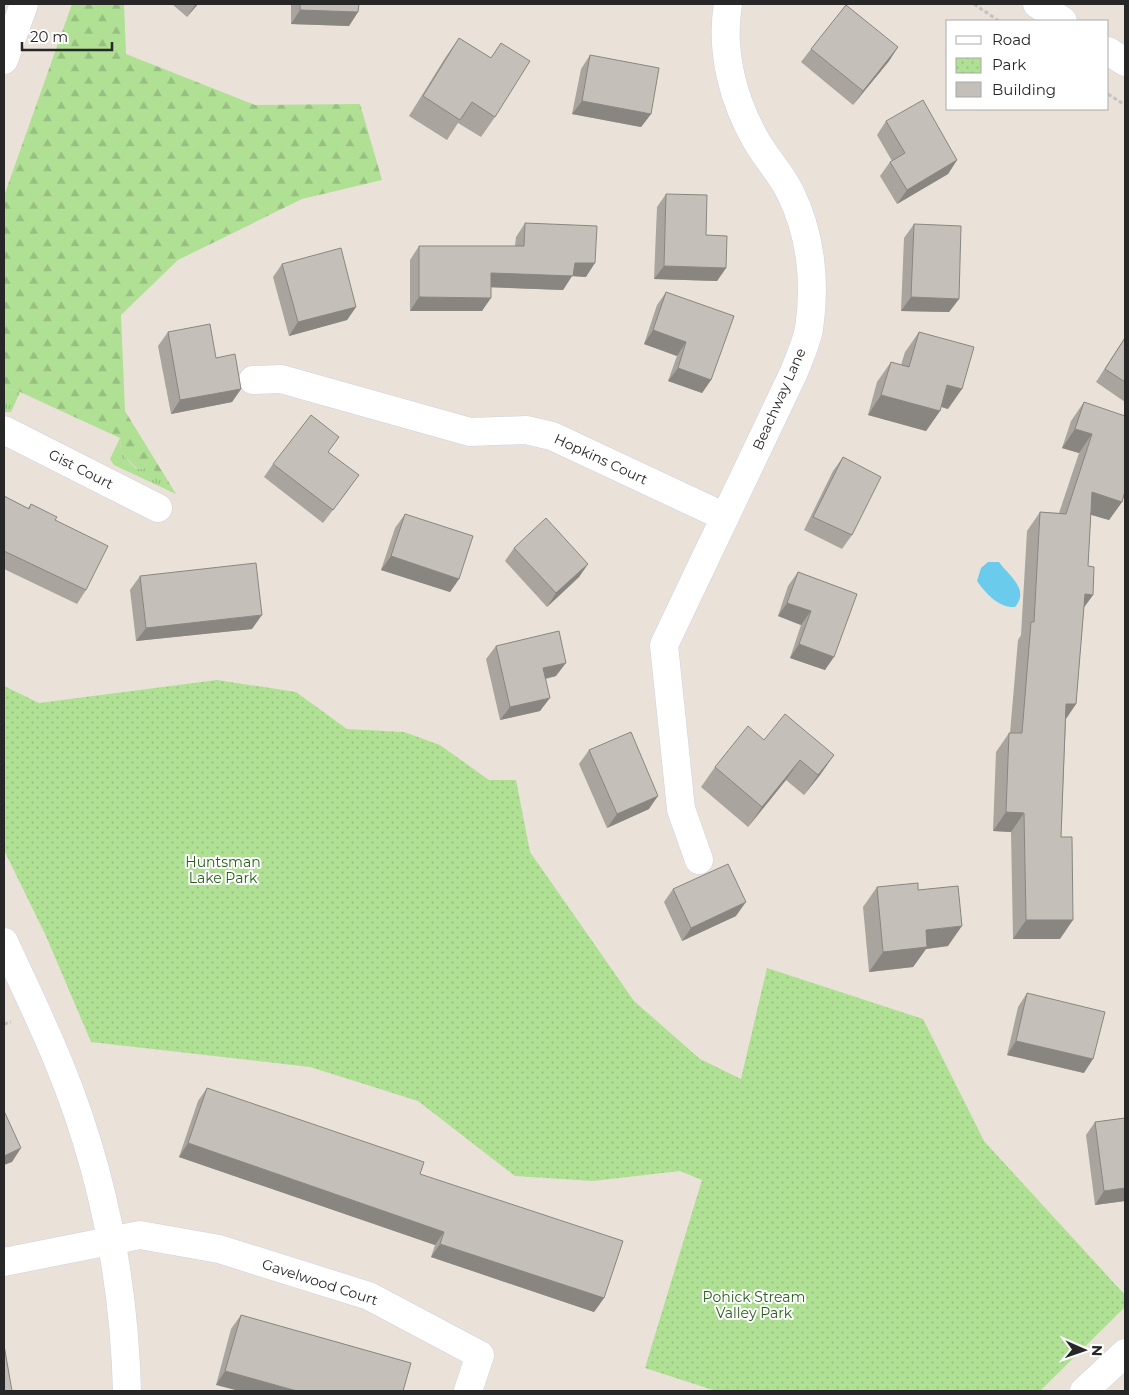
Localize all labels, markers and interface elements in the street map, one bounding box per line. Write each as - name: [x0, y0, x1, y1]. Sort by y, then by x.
- scale bar: [22, 20, 112, 52]
- legend: [946, 20, 1109, 110]
- text: 20 m: [30, 27, 68, 46]
- text: Road: [992, 30, 1031, 49]
- text: Park: [992, 55, 1026, 74]
- text: Building: [992, 80, 1056, 99]
- street label: Beachway Lane: [748, 345, 810, 453]
- street label: Hopkins Court: [551, 429, 651, 489]
- street label: Gist Court: [46, 445, 117, 493]
- park label: Huntsman Lake Park: [185, 853, 261, 887]
- street label: Gavelwood Court: [260, 1255, 380, 1309]
- park label: Pohick Stream Valley Park: [703, 1288, 805, 1322]
- north arrow: [1059, 1325, 1109, 1375]
- text: N: [1088, 1344, 1106, 1356]

